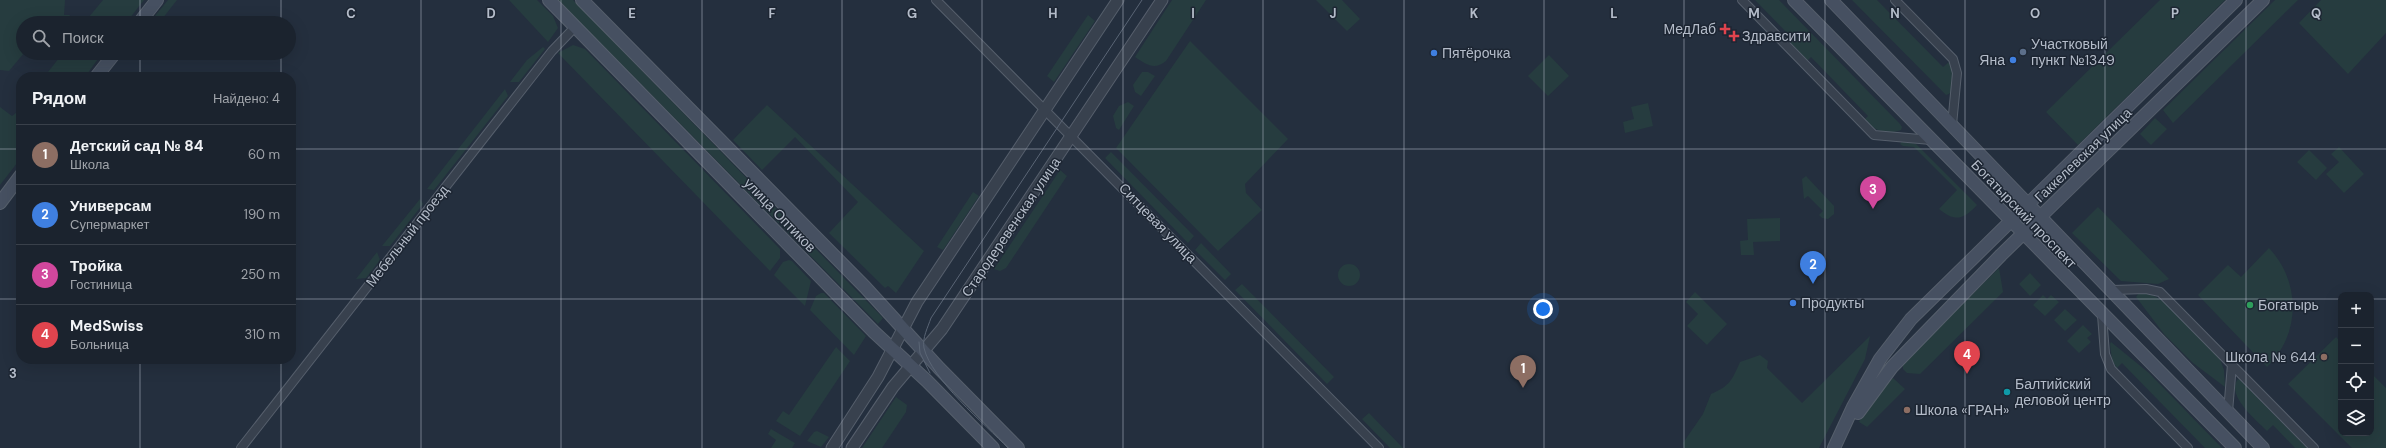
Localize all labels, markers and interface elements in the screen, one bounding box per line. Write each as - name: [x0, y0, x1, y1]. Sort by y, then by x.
- text: C: [346, 5, 356, 22]
- text: D: [486, 5, 496, 22]
- text: E: [628, 5, 636, 22]
- text: F: [768, 5, 776, 22]
- text: G: [907, 5, 917, 22]
- text: H: [1048, 5, 1058, 22]
- text: I: [1191, 5, 1195, 22]
- text: J: [1329, 5, 1337, 22]
- text: K: [1470, 5, 1479, 22]
- text: L: [1610, 5, 1618, 22]
- text: M: [1748, 5, 1760, 22]
- text: N: [1890, 5, 1900, 22]
- text: O: [2030, 5, 2040, 22]
- text: P: [2171, 5, 2179, 22]
- text: Q: [2311, 5, 2321, 22]
- search box: [16, 16, 296, 60]
- place label: МедЛаб: [1664, 20, 1716, 38]
- marker: МедЛаб: [1719, 23, 1731, 35]
- icon: search: [30, 27, 52, 49]
- place label: Здравсити: [1742, 27, 1811, 45]
- text: Поиск: [62, 28, 104, 48]
- marker: Здравсити: [1729, 31, 1739, 41]
- place label: Участковый пункт №1349: [2031, 35, 2115, 69]
- place label: Пятёрочка: [1442, 44, 1511, 62]
- marker: Участковый пункт №1349: [2018, 47, 2028, 57]
- marker: Пятёрочка: [1429, 48, 1439, 58]
- place label: Яна: [1979, 51, 2005, 69]
- marker: Яна: [2008, 55, 2018, 65]
- text: Рядом: [32, 87, 87, 109]
- text: Найдено: 4: [213, 90, 280, 107]
- street label: Гаккелевская улица: [2031, 104, 2136, 206]
- text: Детский сад № 84: [70, 136, 203, 156]
- text: 1: [43, 146, 47, 163]
- text: 60 m: [248, 146, 280, 163]
- street label: Стародеревенская улица: [957, 154, 1065, 300]
- text: Школа: [70, 156, 110, 173]
- street label: Богатырский проспект: [1967, 156, 2081, 273]
- street label: улица Оптиков: [740, 174, 820, 256]
- pin: 3: [1860, 176, 1886, 209]
- street label: Ситцевая улица: [1115, 179, 1201, 267]
- street label: Мебельный проезд: [362, 181, 452, 291]
- text: Универсам: [70, 196, 152, 216]
- text: 2: [41, 206, 49, 223]
- text: 190 m: [244, 206, 280, 223]
- text: Супермаркет: [70, 216, 149, 233]
- pin: 2: [1800, 251, 1826, 284]
- text: Тройка: [70, 256, 122, 276]
- text: 3: [41, 266, 49, 283]
- text: 250 m: [241, 266, 280, 283]
- text: Гостиница: [70, 276, 132, 293]
- map controls: [2338, 292, 2374, 436]
- button: +: [2338, 292, 2374, 328]
- place label: Продукты: [1801, 294, 1864, 312]
- place label: Богатырь: [2258, 296, 2319, 314]
- marker: Продукты: [1788, 298, 1798, 308]
- your location: [1533, 299, 1553, 319]
- marker: Богатырь: [2245, 300, 2255, 310]
- text: MedSwiss: [70, 316, 144, 336]
- text: 4: [41, 326, 49, 343]
- text: 310 m: [245, 326, 280, 343]
- button: −: [2338, 328, 2374, 364]
- text: Больница: [70, 336, 129, 353]
- pin: 4: [1954, 341, 1980, 374]
- place label: Школа № 644: [2225, 348, 2316, 366]
- marker: Школа № 644: [2319, 352, 2329, 362]
- pin: 1: [1510, 355, 1536, 388]
- button: locate: [2338, 364, 2374, 400]
- text: 3: [9, 365, 17, 382]
- place label: Балтийский деловой центр: [2015, 375, 2111, 409]
- marker: Балтийский деловой центр: [2002, 387, 2012, 397]
- button: layers: [2338, 400, 2374, 436]
- place label: Школа «ГРАН»: [1915, 401, 2009, 419]
- marker: Школа «ГРАН»: [1902, 405, 1912, 415]

